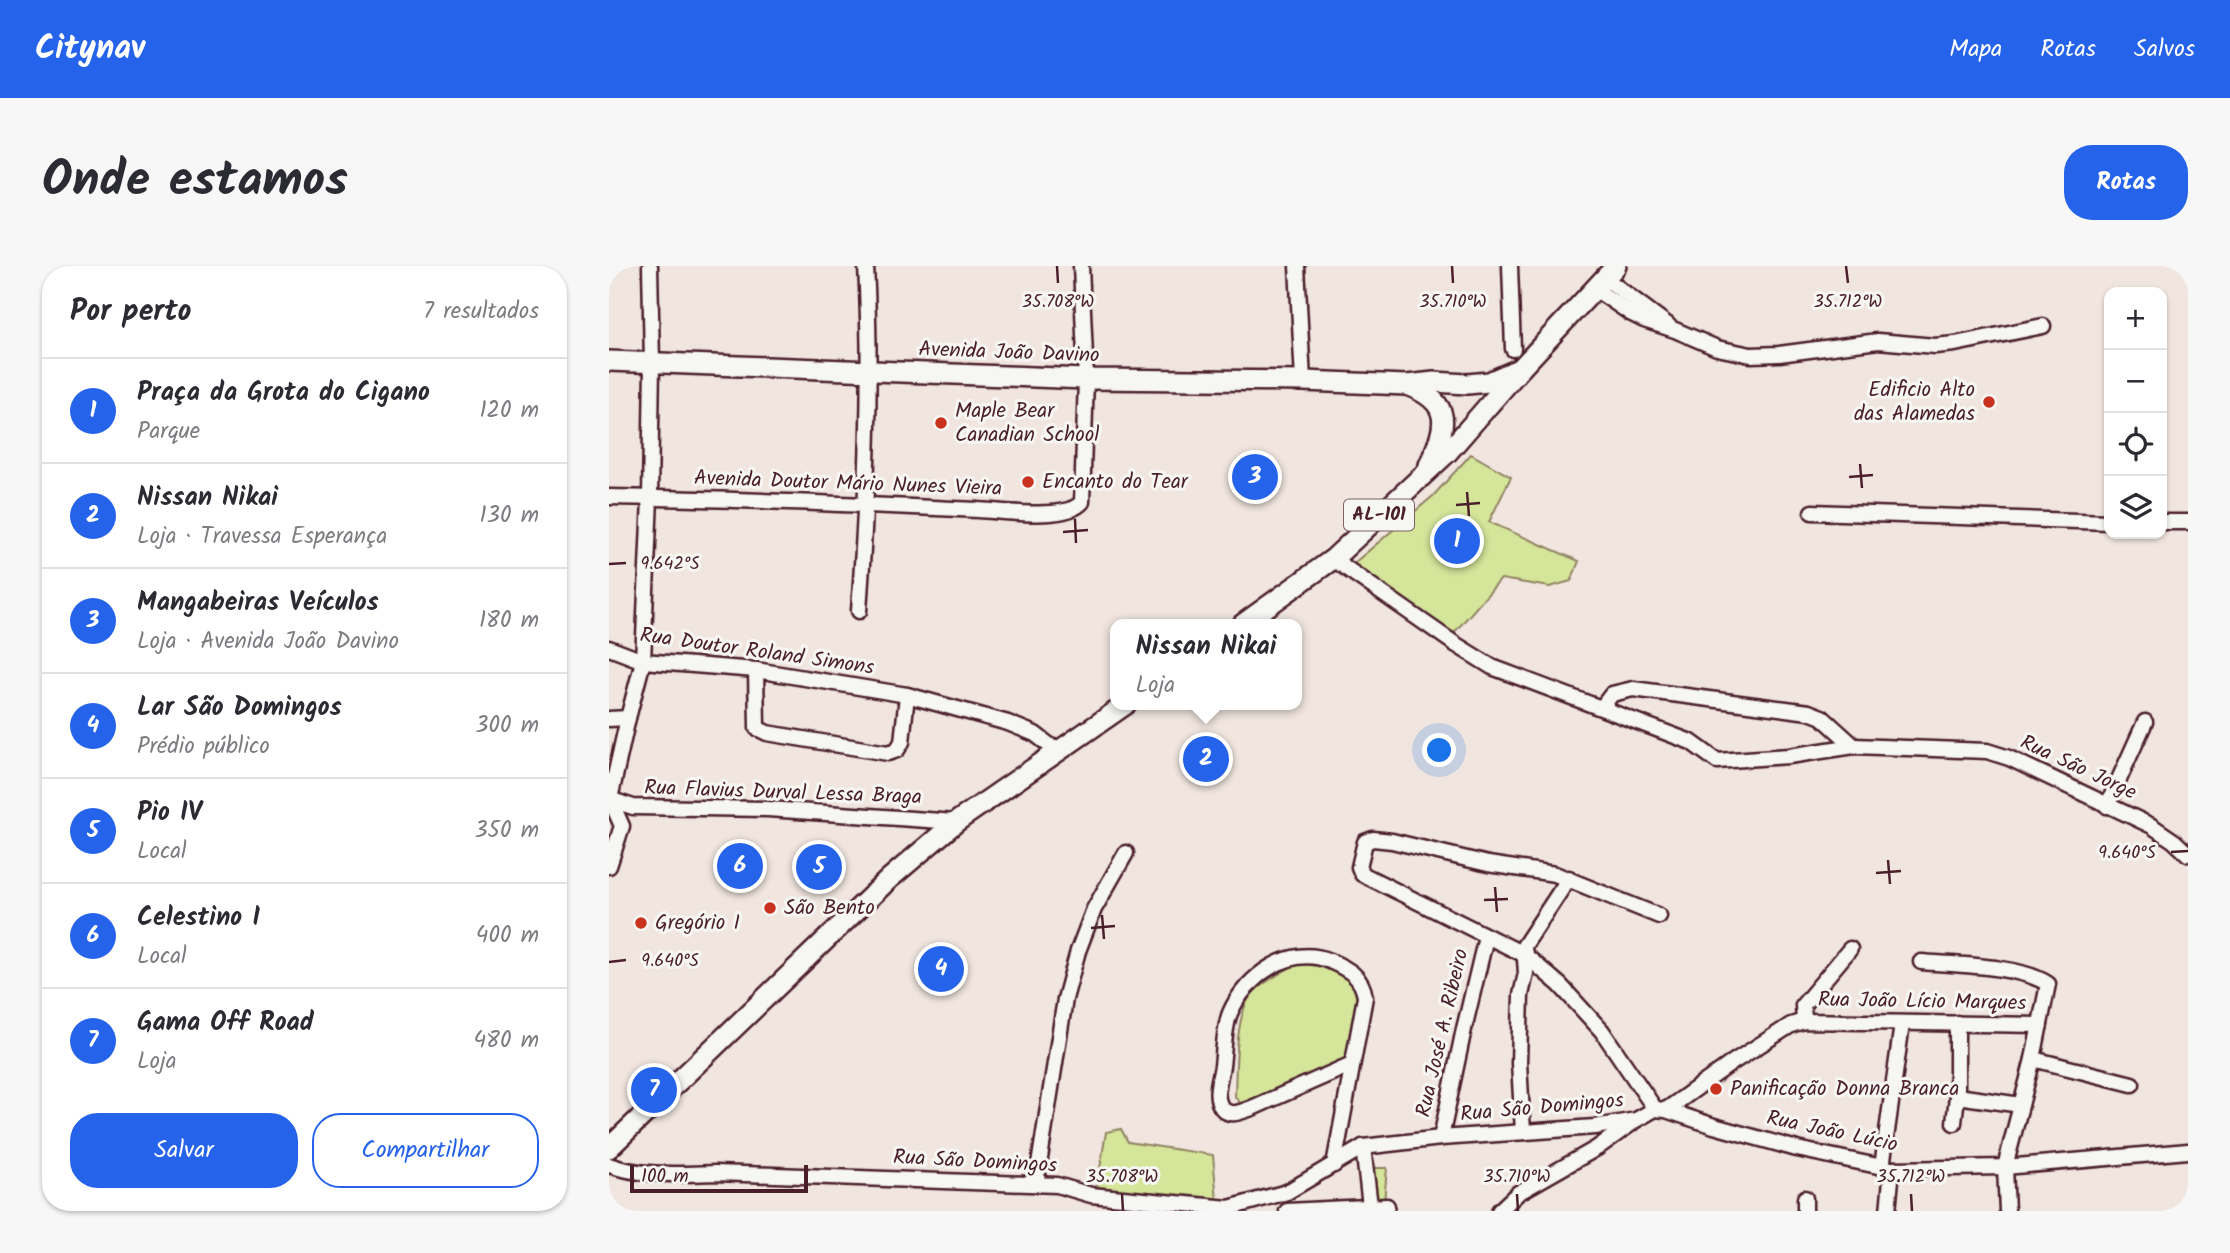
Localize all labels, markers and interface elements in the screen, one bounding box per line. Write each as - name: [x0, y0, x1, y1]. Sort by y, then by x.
- text: Citynav: [35, 23, 145, 76]
- text: Mapa: [1949, 30, 2002, 69]
- text: Rotas: [2040, 30, 2096, 69]
- text: Salvos: [2134, 30, 2195, 69]
- text: Onde estamos: [42, 143, 348, 221]
- button: Rotas: [2064, 145, 2188, 220]
- map controls: [2104, 287, 2167, 539]
- button: +: [2104, 287, 2167, 350]
- text: Por perto: [70, 288, 191, 336]
- text: 35.708°W: [1022, 288, 1094, 317]
- text: 35.710°W: [1419, 288, 1487, 317]
- text: 35.712°W: [1814, 288, 1882, 317]
- text: 7 resultados: [423, 294, 539, 330]
- street label: Avenida João Davino: [918, 333, 1100, 373]
- button: −: [2104, 350, 2167, 413]
- text: Praça da Grota do Cigano: [137, 372, 430, 414]
- place label: Edificio Alto das Alamedas: [1854, 374, 1975, 431]
- text: 1: [90, 393, 96, 429]
- text: 120 m: [479, 393, 539, 429]
- marker: Edificio Alto das Alamedas: [1981, 394, 1997, 410]
- place label: Maple Bear Canadian School: [955, 395, 1099, 452]
- button: locate: [2104, 413, 2167, 476]
- text: Parque: [137, 414, 200, 450]
- marker: Maple Bear Canadian School: [933, 415, 949, 431]
- pin: 3: [1232, 451, 1278, 503]
- street label: Avenida Doutor Mário Nunes Vieira: [693, 462, 1003, 506]
- place label: Encanto do Tear: [1042, 466, 1189, 499]
- marker: Encanto do Tear: [1020, 474, 1036, 490]
- button: layers: [2104, 476, 2167, 539]
- text: Nissan Nikai: [137, 477, 278, 519]
- text: 2: [86, 498, 100, 534]
- text: 130 m: [480, 498, 539, 534]
- road number: AL-101: [1344, 499, 1414, 530]
- pin: 1: [1434, 515, 1480, 567]
- text: Loja · Travessa Esperança: [137, 519, 387, 555]
- text: 9.642°S: [640, 550, 700, 579]
- text: Mangabeiras Veículos: [137, 582, 379, 624]
- text: 3: [87, 603, 99, 639]
- text: 180 m: [479, 603, 539, 639]
- street label: Rua Doutor Roland Simons: [638, 619, 876, 685]
- popup: [1110, 619, 1302, 710]
- text: Loja · Avenida João Davino: [137, 624, 399, 660]
- text: Nissan Nikai: [1135, 626, 1277, 668]
- text: Loja: [1135, 668, 1175, 704]
- text: Lar São Domingos: [137, 687, 342, 729]
- text: 4: [87, 708, 99, 744]
- text: 300 m: [475, 708, 539, 744]
- street label: Rua São Jorge: [2014, 727, 2142, 810]
- text: Prédio público: [137, 729, 270, 765]
- pin: 2: [1183, 733, 1229, 785]
- your location: [1422, 733, 1456, 767]
- street label: Rua Flavius Durval Lessa Braga: [644, 772, 922, 814]
- text: Pio IV: [137, 792, 202, 834]
- text: 5: [87, 813, 99, 849]
- text: 350 m: [474, 813, 539, 849]
- text: Local: [137, 834, 187, 870]
- text: 9.640°S: [2098, 839, 2156, 868]
- pin: 6: [717, 840, 763, 892]
- pin: 5: [796, 841, 842, 893]
- place label: São Bento: [784, 892, 875, 925]
- text: Celestino I: [137, 897, 260, 939]
- marker: São Bento: [762, 900, 778, 916]
- place label: Gregório I: [655, 907, 740, 940]
- marker: Gregório I: [633, 915, 649, 931]
- text: 6: [87, 918, 99, 954]
- text: 400 m: [476, 918, 539, 954]
- text: Local: [137, 939, 187, 975]
- pin: 4: [918, 943, 964, 995]
- street label: Rua José A. Ribeiro: [1408, 946, 1478, 1120]
- text: 9.640°S: [641, 947, 699, 976]
- street label: Rua João Lício Marques: [1818, 984, 2027, 1020]
- text: Gama Off Road: [137, 1002, 314, 1044]
- text: 7: [88, 1023, 98, 1059]
- text: 480 m: [473, 1023, 539, 1059]
- text: Loja: [137, 1044, 177, 1080]
- pin: 7: [631, 1064, 677, 1116]
- place label: Panificação Donna Branca: [1730, 1073, 1959, 1106]
- marker: Panificação Donna Branca: [1708, 1081, 1724, 1097]
- street label: Rua São Domingos: [1459, 1084, 1625, 1132]
- street label: Rua João Lúcio: [1763, 1102, 1901, 1162]
- button: Salvar: [70, 1113, 298, 1188]
- button: Compartilhar: [312, 1113, 539, 1188]
- street label: Rua São Domingos: [892, 1141, 1058, 1183]
- scale bar: [630, 1162, 809, 1194]
- text: 100 m: [641, 1162, 689, 1192]
- text: 35.708°W: [1086, 1163, 1158, 1192]
- text: 35.710°W: [1483, 1163, 1551, 1192]
- text: 35.712°W: [1877, 1163, 1945, 1192]

